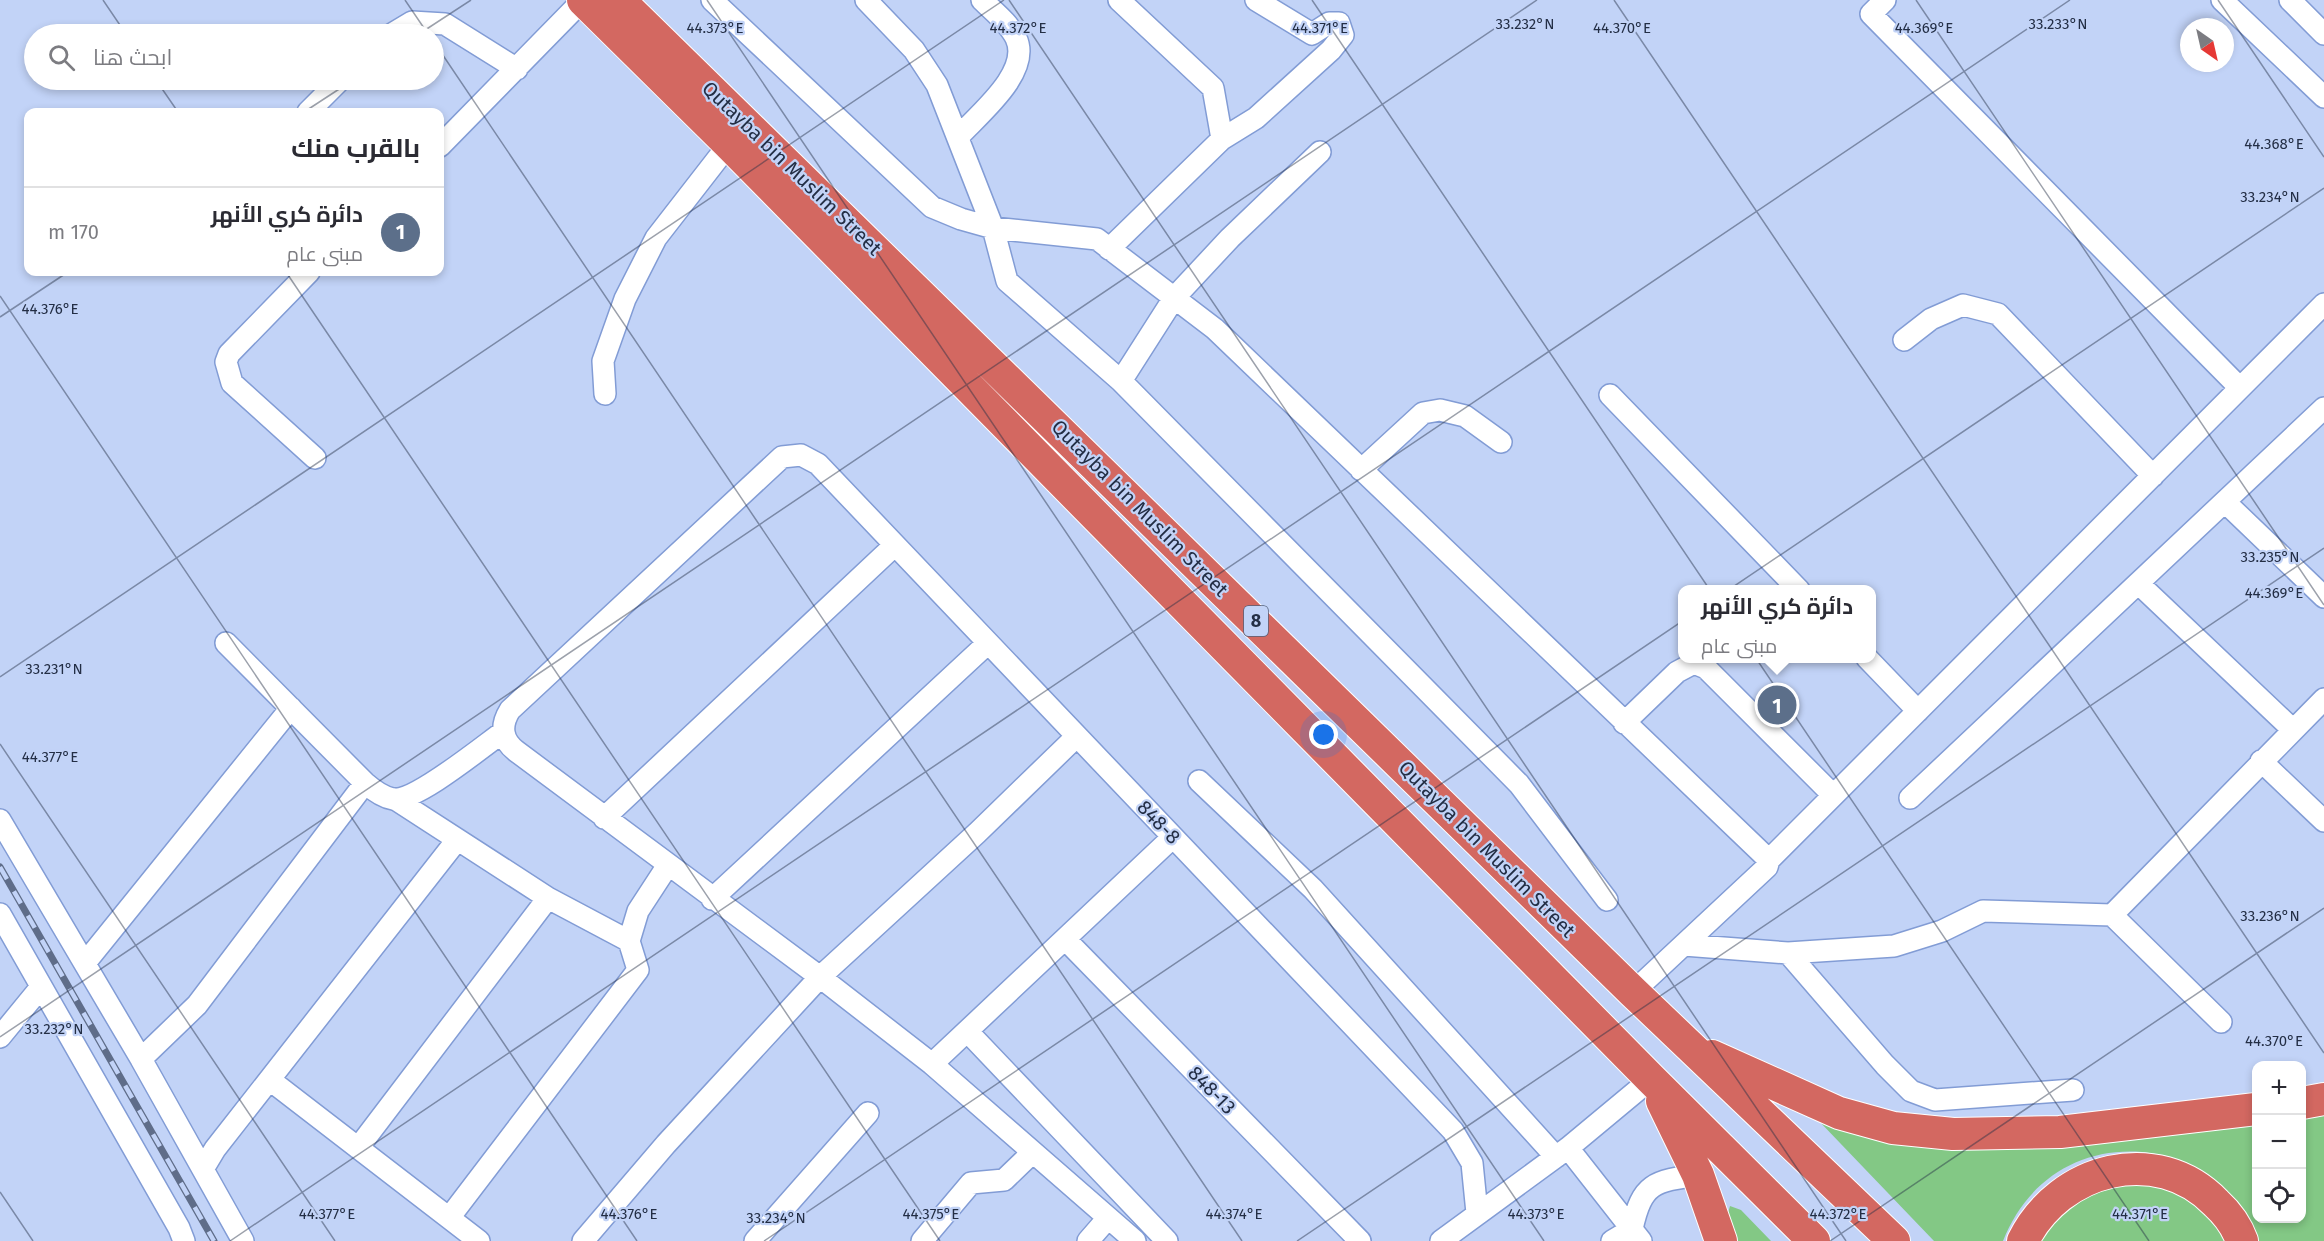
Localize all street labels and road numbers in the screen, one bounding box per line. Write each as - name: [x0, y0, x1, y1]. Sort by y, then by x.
- street label: Qutayba bin Muslim Street: [697, 76, 887, 261]
- street label: Qutayba bin Muslim Street: [1047, 415, 1234, 602]
- road number: 8: [1244, 606, 1268, 636]
- street label: Qutayba bin Muslim Street: [1394, 756, 1581, 943]
- street label: 848-8: [1132, 795, 1186, 849]
- street label: 848-13: [1183, 1061, 1241, 1119]

